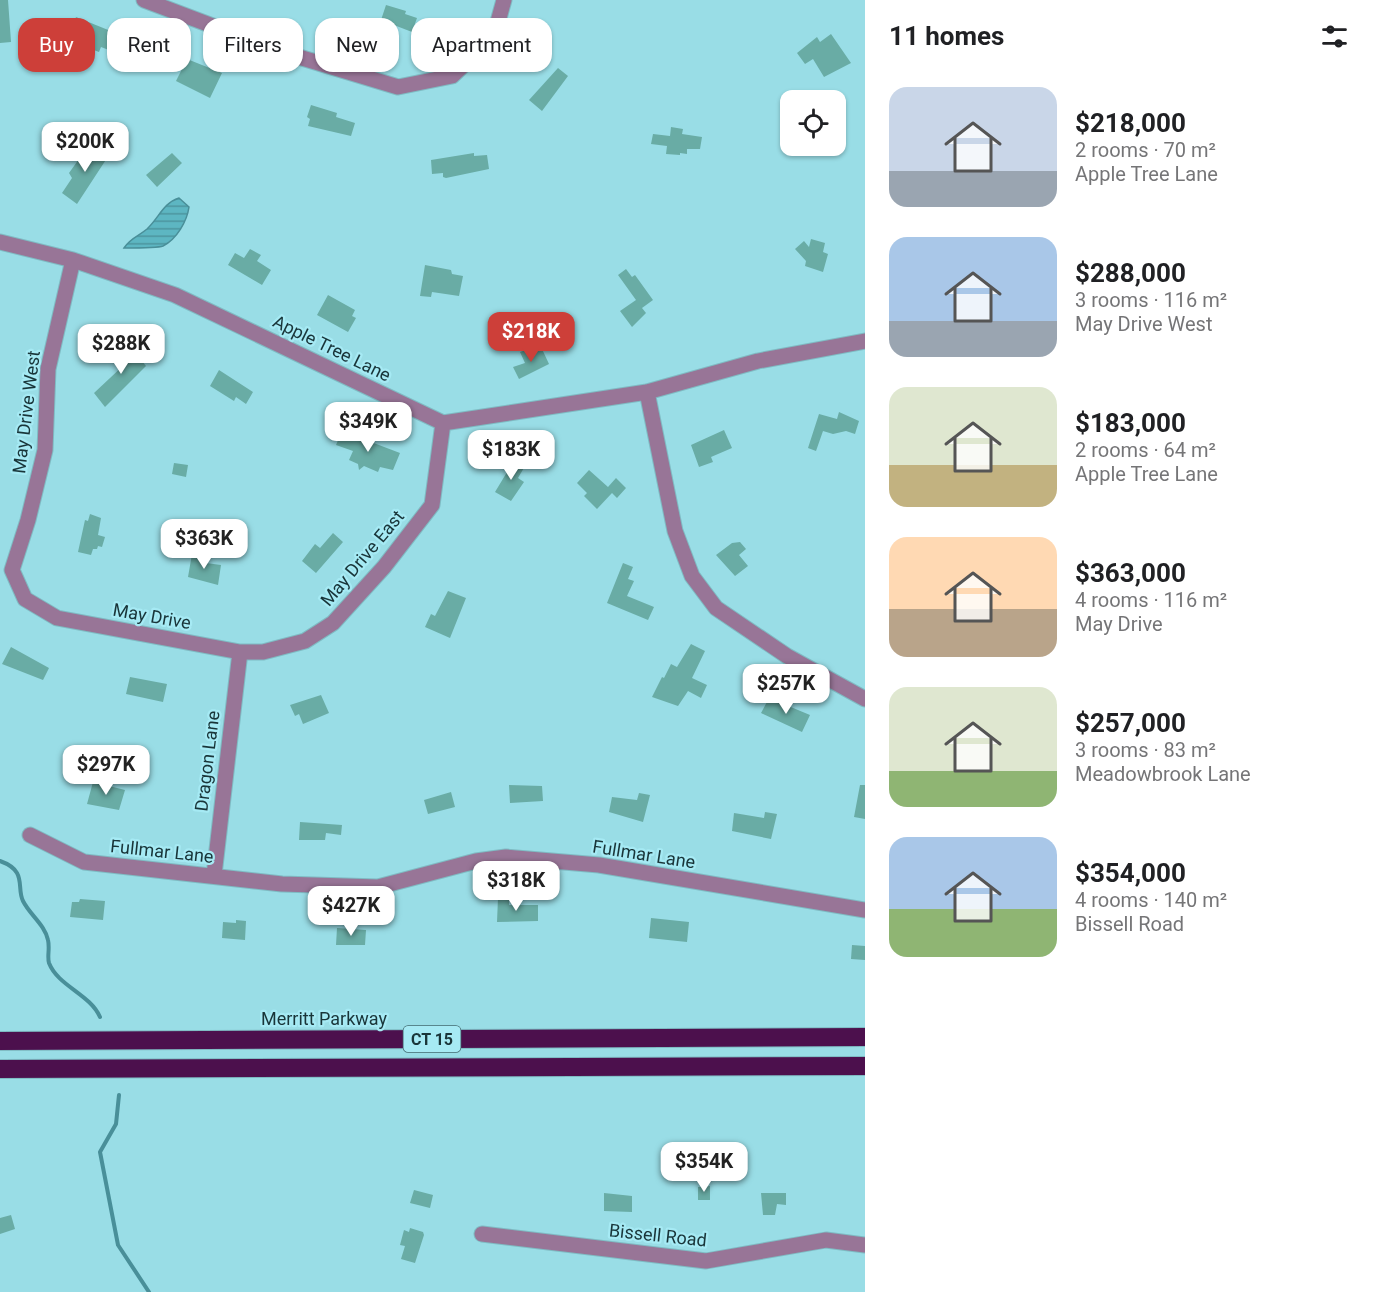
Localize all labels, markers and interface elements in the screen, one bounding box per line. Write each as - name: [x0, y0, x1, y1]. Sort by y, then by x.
- chip: Buy: [18, 18, 95, 72]
- chip: Rent: [107, 18, 191, 72]
- chip: Filters: [203, 18, 303, 72]
- chip: New: [315, 18, 399, 72]
- chip: Apartment: [411, 18, 552, 72]
- icon: filters: [1318, 20, 1351, 53]
- text: 11 homes: [889, 21, 1004, 51]
- map controls: [780, 90, 846, 156]
- button: locate: [780, 90, 846, 156]
- text: $218,000: [1075, 108, 1186, 138]
- icon: home: [937, 111, 1009, 183]
- pin: $200K: [43, 122, 127, 173]
- text: $200K: [56, 129, 114, 153]
- text: 2 rooms · 70 m²: [1075, 138, 1216, 162]
- text: Apple Tree Lane: [1075, 162, 1218, 186]
- text: $288,000: [1075, 258, 1186, 288]
- icon: home: [937, 261, 1009, 333]
- text: 3 rooms · 116 m²: [1075, 288, 1227, 312]
- street label: Apple Tree Lane: [270, 310, 394, 386]
- pin: $218K: [489, 312, 573, 363]
- text: May Drive West: [1075, 312, 1212, 336]
- text: $218K: [502, 319, 560, 343]
- pin: $288K: [79, 324, 163, 375]
- text: $288K: [92, 331, 150, 355]
- street label: May Drive West: [8, 349, 44, 475]
- pin: $349K: [326, 402, 410, 453]
- text: $183,000: [1075, 408, 1186, 438]
- text: $349K: [339, 409, 397, 433]
- icon: home: [937, 411, 1009, 483]
- pin: $183K: [469, 430, 553, 481]
- text: $183K: [482, 437, 540, 461]
- text: 2 rooms · 64 m²: [1075, 438, 1216, 462]
- text: Apple Tree Lane: [1075, 462, 1218, 486]
- street label: May Drive East: [316, 506, 408, 610]
- pin: $363K: [162, 519, 246, 570]
- text: $363K: [175, 526, 233, 550]
- text: $363,000: [1075, 558, 1186, 588]
- icon: home: [937, 561, 1009, 633]
- text: 4 rooms · 116 m²: [1075, 588, 1227, 612]
- street label: May Drive: [111, 599, 193, 633]
- text: May Drive: [1075, 612, 1163, 636]
- pin: $257K: [744, 664, 828, 715]
- text: $257K: [757, 671, 815, 695]
- text: $257,000: [1075, 708, 1186, 738]
- street label: Dragon Lane: [190, 710, 224, 812]
- icon: home: [937, 711, 1009, 783]
- text: 3 rooms · 83 m²: [1075, 738, 1216, 762]
- pin: $297K: [64, 745, 148, 796]
- text: $297K: [77, 752, 135, 776]
- text: Meadowbrook Lane: [1075, 762, 1251, 786]
- street label: Fullmar Lane: [109, 835, 215, 867]
- street label: Fullmar Lane: [591, 836, 697, 872]
- text: $354,000: [1075, 858, 1186, 888]
- pin: $318K: [474, 861, 558, 912]
- icon: home: [937, 861, 1009, 933]
- text: $318K: [487, 868, 545, 892]
- pin: $427K: [309, 886, 393, 937]
- text: 4 rooms · 140 m²: [1075, 888, 1227, 912]
- text: $427K: [322, 893, 380, 917]
- text: Bissell Road: [1075, 912, 1184, 936]
- street label: Merritt Parkway: [261, 1008, 388, 1029]
- road number: CT 15: [404, 1026, 460, 1052]
- pin: $354K: [662, 1142, 746, 1193]
- text: $354K: [675, 1149, 733, 1173]
- street label: Bissell Road: [608, 1219, 708, 1251]

